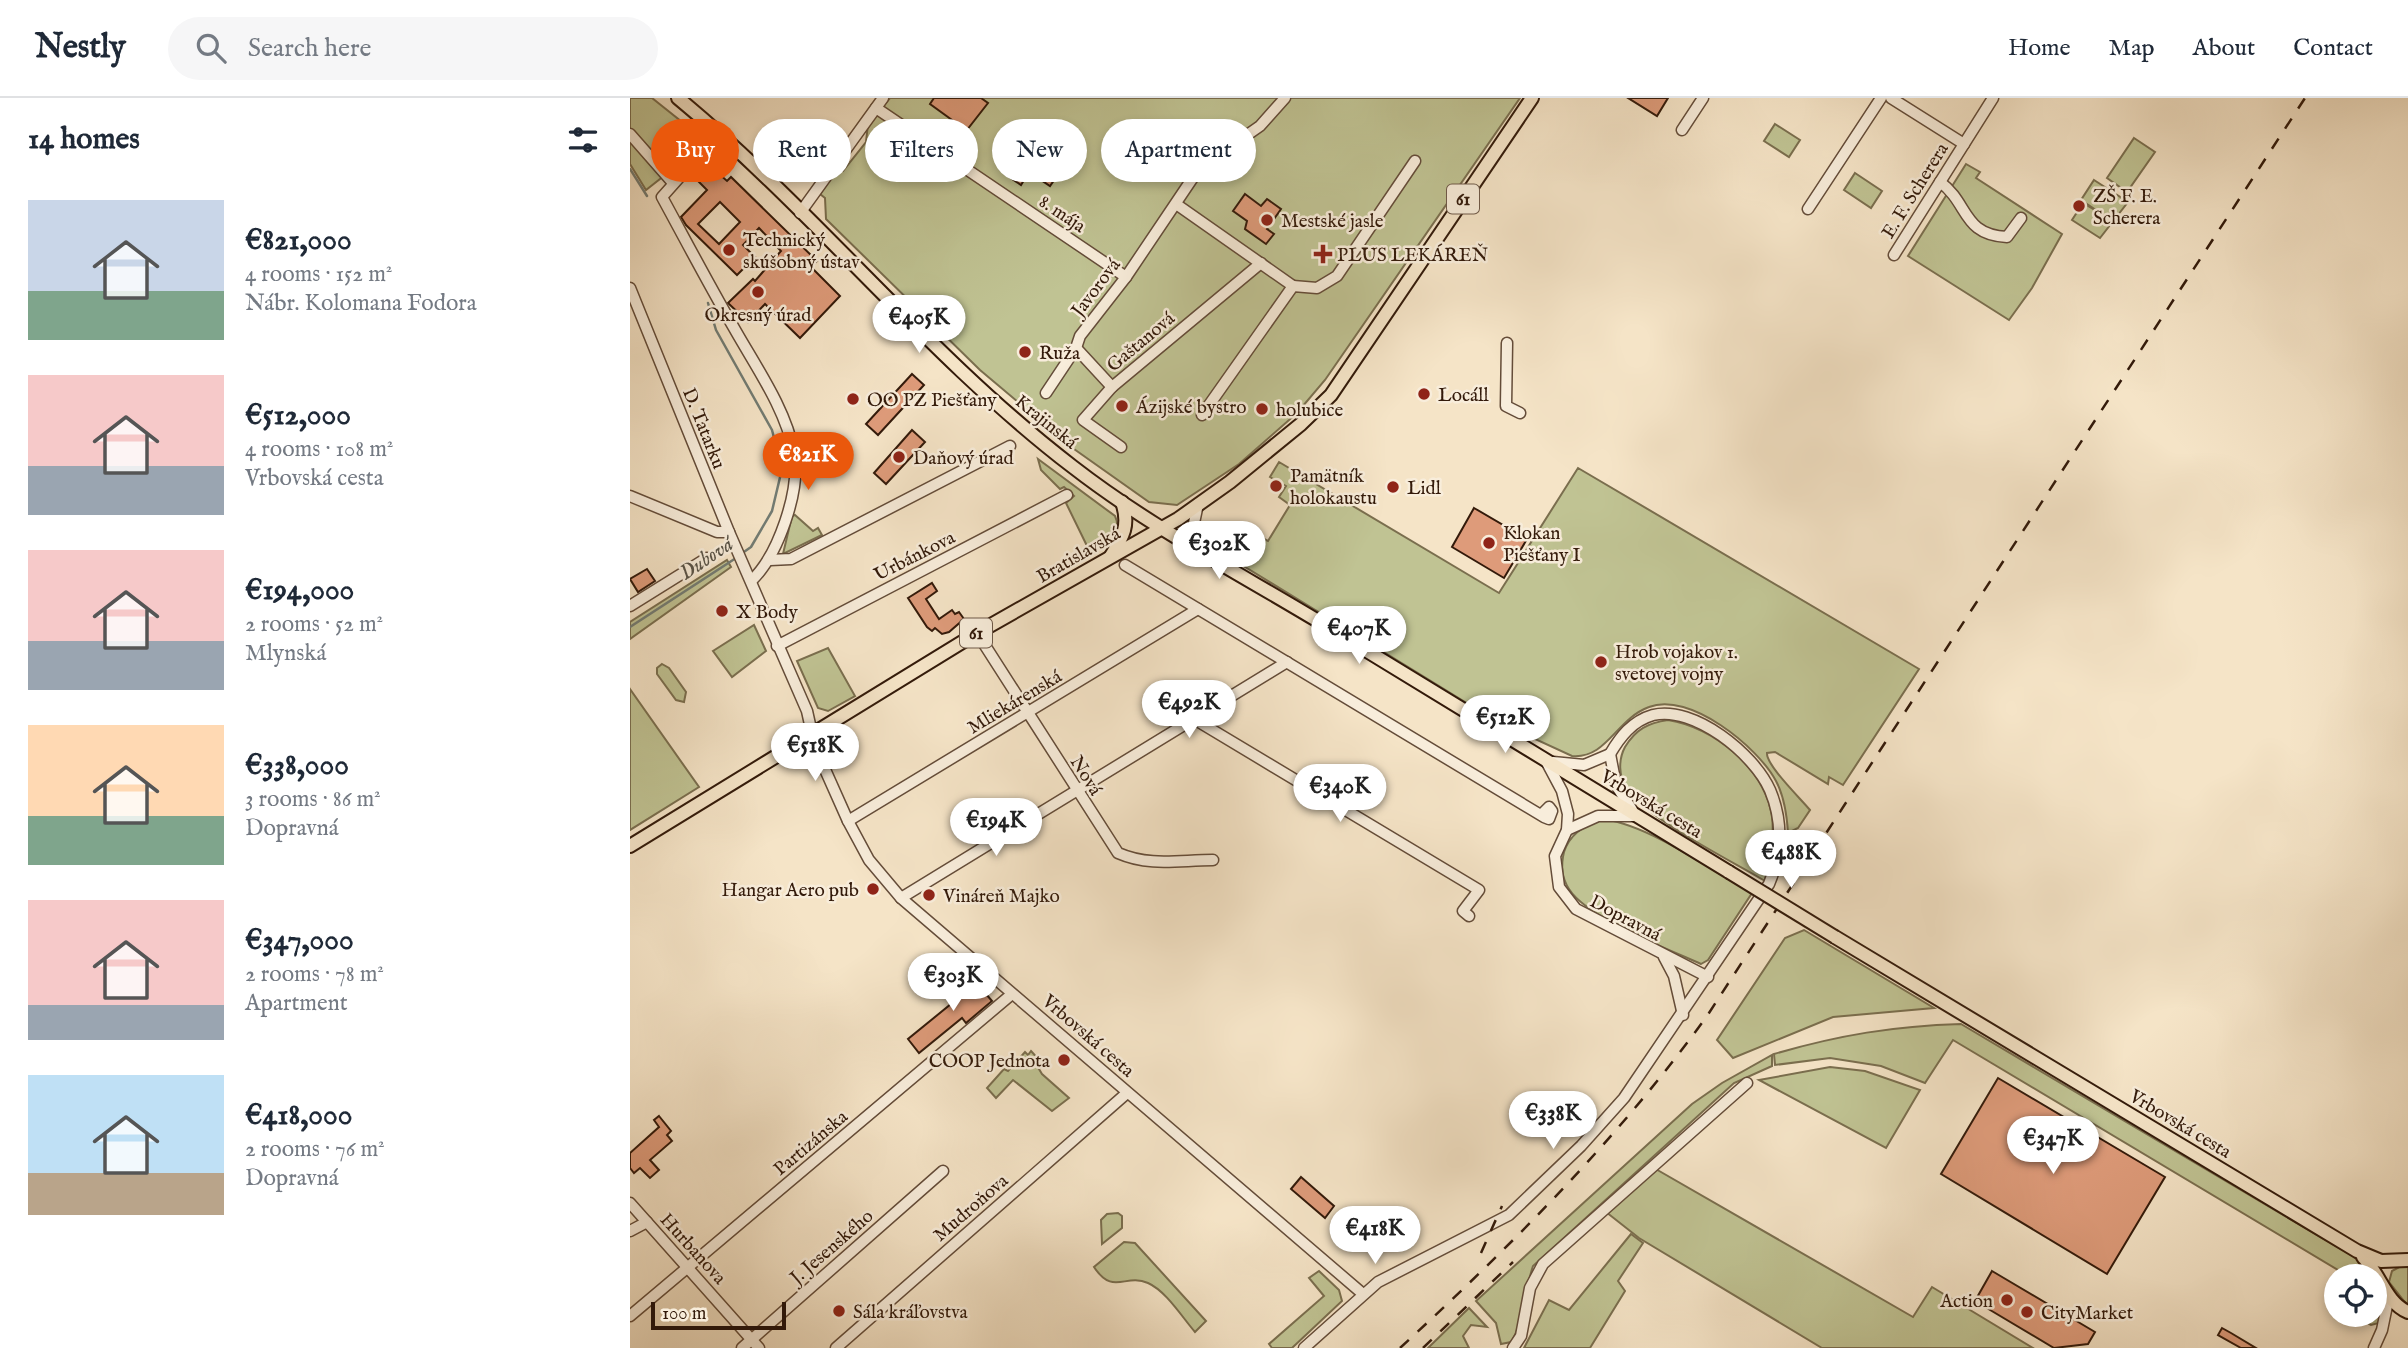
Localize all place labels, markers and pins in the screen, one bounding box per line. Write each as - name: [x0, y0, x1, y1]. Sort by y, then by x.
- place label: ZŠ F. E. Scherera: [2093, 184, 2161, 231]
- marker: ZŠ F. E. Scherera: [2071, 198, 2087, 214]
- place label: Mestské jasle: [1281, 210, 1384, 234]
- marker: Mestské jasle: [1259, 212, 1275, 228]
- place label: Technický skúšobný ústav: [743, 229, 860, 275]
- marker: Technický skúšobný ústav: [721, 242, 737, 258]
- place label: PLUS LEKÁREŇ: [1337, 243, 1488, 268]
- marker: PLUS LEKÁREŇ: [1315, 246, 1331, 262]
- marker: Okresný úrad: [750, 284, 766, 300]
- pin: €405K: [870, 296, 968, 355]
- place label: Okresný úrad: [705, 304, 812, 328]
- place label: Ruža: [1039, 342, 1081, 366]
- marker: Ruža: [1017, 344, 1033, 360]
- place label: Locáll: [1438, 384, 1490, 408]
- marker: Locáll: [1416, 386, 1432, 402]
- place label: OO PZ Piešťany: [867, 389, 997, 413]
- marker: OO PZ Piešťany: [845, 391, 861, 407]
- place label: Ázijské bystro: [1135, 395, 1246, 420]
- marker: Ázijské bystro: [1114, 398, 1130, 414]
- place label: holubice: [1276, 399, 1343, 423]
- marker: holubice: [1254, 401, 1270, 417]
- pin: €821K: [759, 432, 857, 492]
- place label: Daňový úrad: [913, 447, 1015, 471]
- marker: Daňový úrad: [891, 449, 907, 465]
- place label: Pamätník holokaustu: [1290, 465, 1377, 511]
- place label: Lidl: [1407, 477, 1442, 501]
- marker: Pamätník holokaustu: [1268, 478, 1284, 494]
- marker: Lidl: [1385, 479, 1401, 495]
- pin: €302K: [1170, 522, 1268, 581]
- place label: Klokan Piešťany I: [1503, 522, 1581, 568]
- marker: Klokan Piešťany I: [1481, 535, 1497, 551]
- place label: X Body: [736, 601, 798, 625]
- marker: X Body: [714, 603, 730, 619]
- pin: €407K: [1310, 606, 1408, 666]
- place label: Hrob vojakov 1. svetovej vojny: [1615, 641, 1738, 687]
- marker: Hrob vojakov 1. svetovej vojny: [1593, 654, 1609, 670]
- pin: €492K: [1140, 680, 1238, 740]
- pin: €512K: [1456, 696, 1554, 755]
- pin: €518K: [766, 724, 864, 783]
- pin: €340K: [1291, 764, 1389, 824]
- pin: €194K: [947, 798, 1045, 858]
- pin: €488K: [1742, 830, 1840, 890]
- place label: Hangar Aero pub: [722, 879, 859, 903]
- marker: Hangar Aero pub: [865, 881, 881, 897]
- place label: Vináreň Majko: [942, 885, 1060, 909]
- marker: Vináreň Majko: [921, 887, 937, 903]
- pin: €303K: [904, 954, 1002, 1013]
- place label: COOP Jednota: [929, 1050, 1051, 1074]
- marker: COOP Jednota: [1056, 1052, 1072, 1068]
- pin: €338K: [1504, 1091, 1602, 1151]
- pin: €347K: [2004, 1116, 2102, 1176]
- pin: €418K: [1326, 1206, 1424, 1266]
- place label: Action: [1939, 1290, 1993, 1314]
- marker: Action: [1999, 1292, 2015, 1308]
- place label: Sála kráľovstva: [853, 1301, 969, 1325]
- place label: CityMarket: [2041, 1302, 2134, 1326]
- marker: Sála kráľovstva: [831, 1303, 847, 1319]
- marker: CityMarket: [2019, 1304, 2035, 1320]

